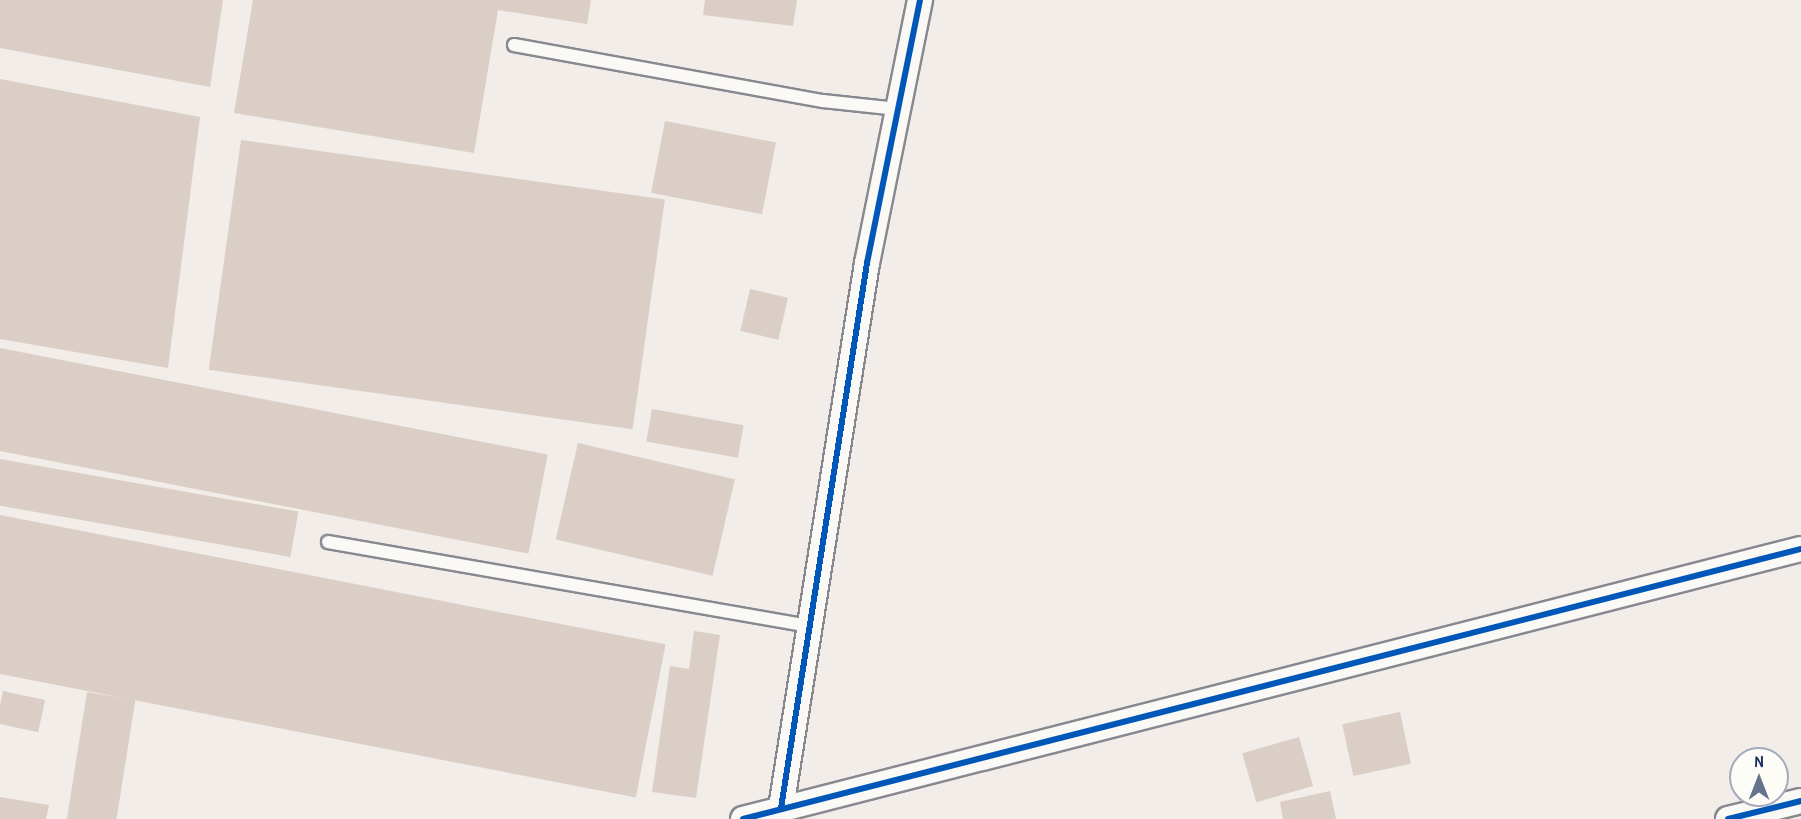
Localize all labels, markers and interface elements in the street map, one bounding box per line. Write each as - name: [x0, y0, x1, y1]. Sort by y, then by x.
- north arrow: [1729, 747, 1789, 807]
- text: N: [1755, 750, 1763, 772]

